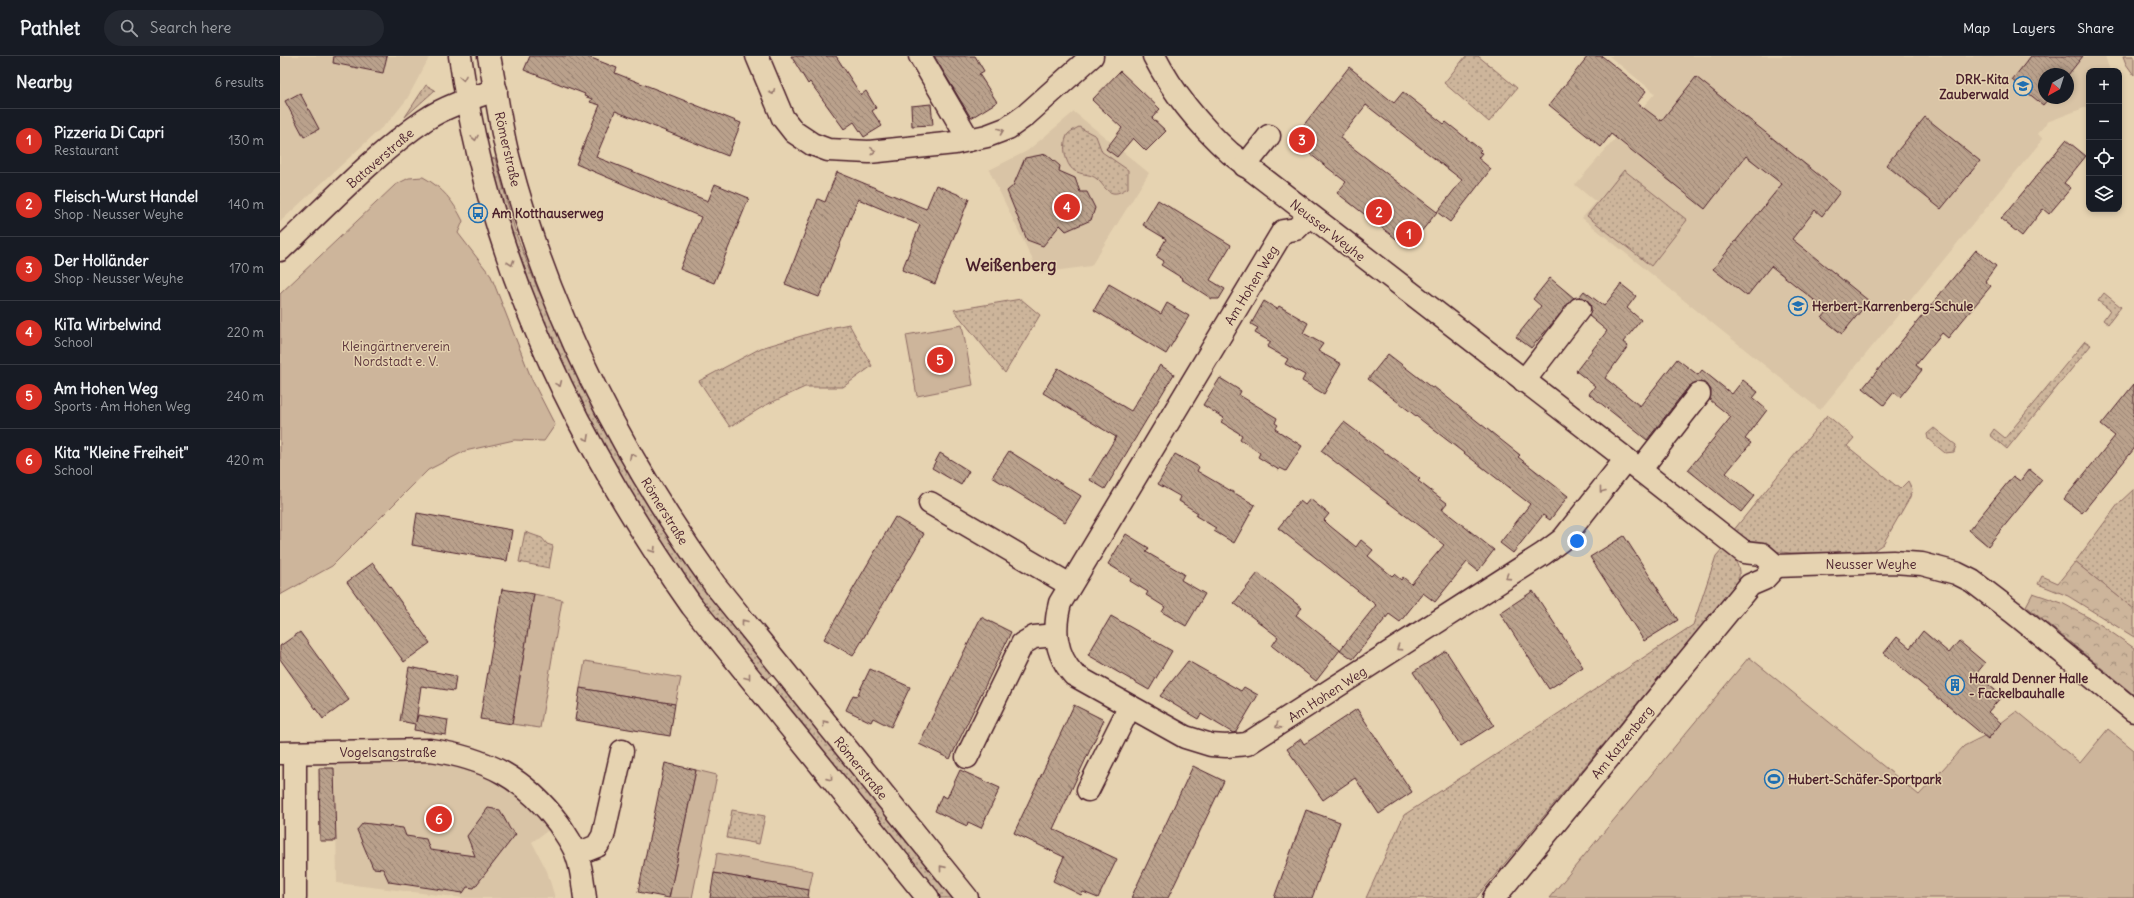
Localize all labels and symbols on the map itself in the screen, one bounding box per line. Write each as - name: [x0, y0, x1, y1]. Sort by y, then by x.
- north arrow: [2038, 68, 2074, 104]
- place label: DRK-Kita Zauberwald: [1939, 71, 2010, 103]
- one-way arrow: [459, 75, 467, 81]
- school or university icon: DRK-Kita Zauberwald: [2012, 75, 2034, 97]
- one-way arrow: [768, 88, 776, 95]
- street label: Römerstraße: [491, 110, 524, 188]
- street label: Bataverstraße: [343, 125, 417, 192]
- pin: 3: [1289, 125, 1315, 155]
- one-way arrow: [997, 127, 1004, 135]
- one-way arrow: [470, 135, 478, 141]
- one-way arrow: [870, 147, 876, 156]
- pin: 4: [1054, 192, 1080, 222]
- street label: Neusser Weyhe: [1287, 196, 1369, 265]
- pin: 2: [1366, 197, 1392, 227]
- bus stop icon: Am Kotthauserweg: [467, 202, 489, 224]
- place label: Am Kotthauserweg: [492, 205, 604, 222]
- pin: 1: [1396, 219, 1422, 249]
- street label: Am Hohen Weg: [1221, 242, 1282, 328]
- district label: Weißenberg: [966, 254, 1056, 276]
- one-way arrow: [506, 259, 515, 266]
- school or university icon: Herbert-Karrenberg-Schule: [1787, 295, 1809, 317]
- place label: Herbert-Karrenberg-Schule: [1812, 298, 1973, 315]
- park label: Kleingärtnerverein Nordstadt e. V.: [342, 338, 451, 370]
- pin: 5: [927, 345, 953, 375]
- one-way arrow: [555, 380, 563, 387]
- one-way arrow: [583, 434, 590, 442]
- one-way arrow: [630, 453, 637, 460]
- street label: Römerstraße: [637, 474, 692, 548]
- one-way arrow: [1600, 485, 1607, 492]
- your location: [1567, 531, 1587, 551]
- one-way arrow: [649, 546, 656, 553]
- street label: Neusser Weyhe: [1826, 556, 1916, 573]
- one-way arrow: [1505, 573, 1512, 580]
- one-way arrow: [741, 619, 748, 626]
- one-way arrow: [1396, 643, 1403, 650]
- street label: Am Hohen Weg: [1285, 663, 1370, 726]
- place label: Harald Denner Halle - Fackelbauhalle: [1969, 670, 2088, 702]
- one-way arrow: [744, 672, 751, 679]
- building icon: Harald Denner Halle - Fackelbauhalle: [1944, 674, 1966, 696]
- street label: Am Katzenberg: [1588, 702, 1657, 783]
- one-way arrow: [823, 721, 830, 728]
- one-way arrow: [1275, 721, 1282, 728]
- street label: Römerstraße: [830, 733, 891, 803]
- street label: Vogelsangstraße: [339, 744, 437, 761]
- sports icon: Hubert-Schäfer-Sportpark: [1763, 768, 1785, 790]
- place label: Hubert-Schäfer-Sportpark: [1788, 771, 1942, 788]
- one-way arrow: [826, 773, 833, 780]
- pin: 6: [426, 804, 452, 834]
- one-way arrow: [940, 865, 947, 872]

